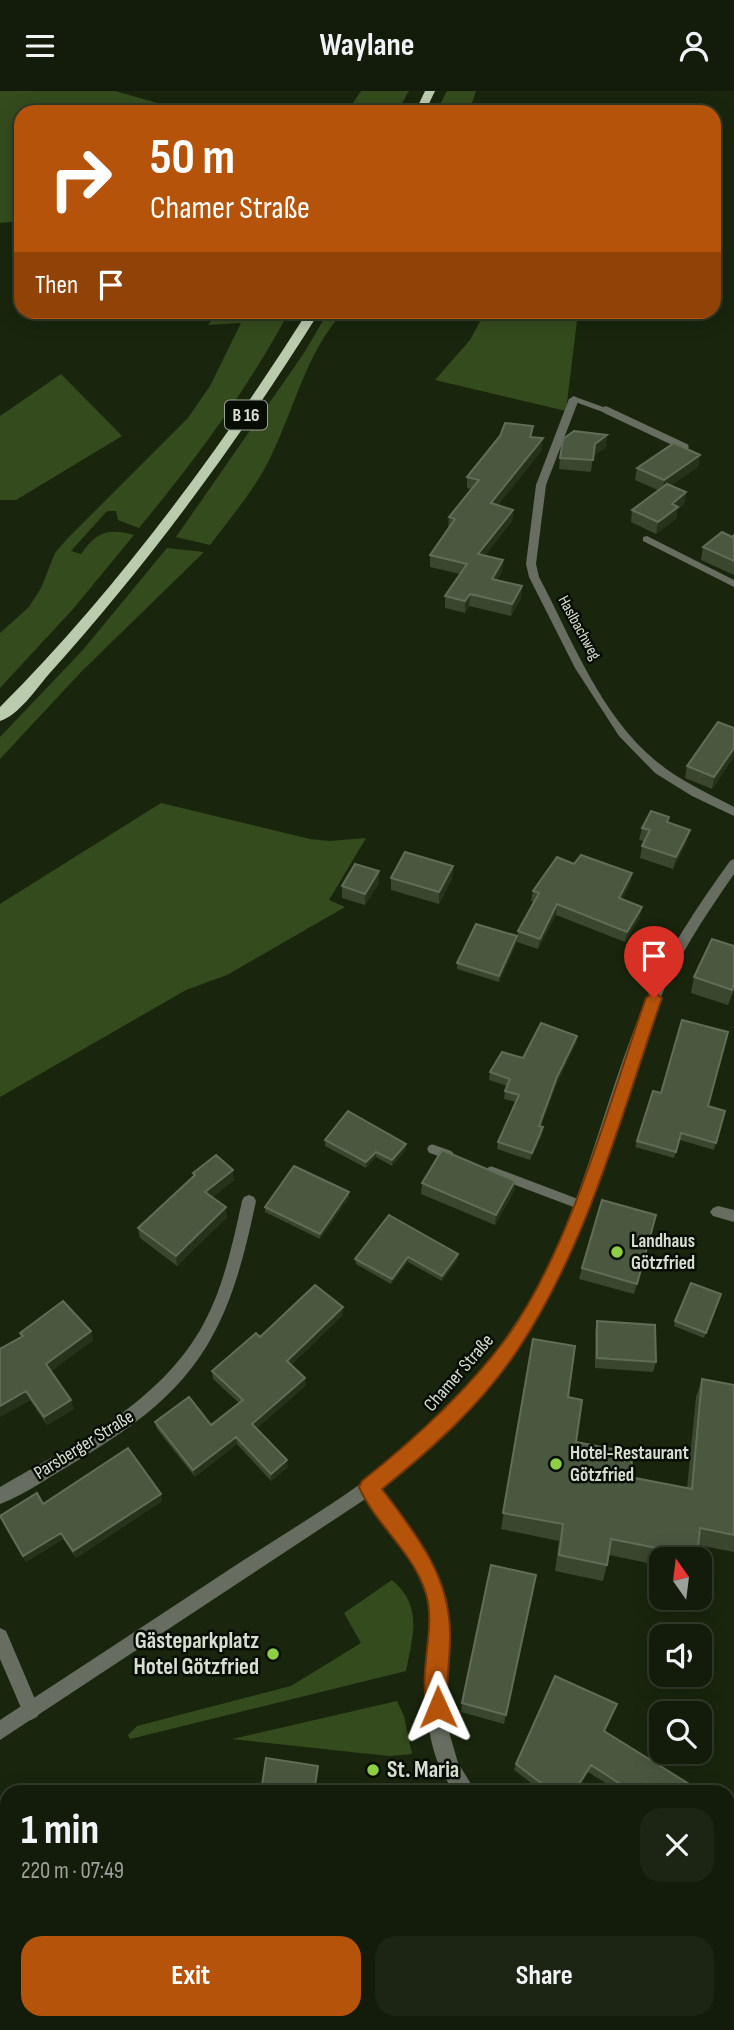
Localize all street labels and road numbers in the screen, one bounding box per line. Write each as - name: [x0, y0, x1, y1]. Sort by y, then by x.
- road number: B 16: [225, 401, 267, 429]
- street label: Haslbachweg: [554, 592, 604, 664]
- street label: Chamer Straße: [419, 1330, 499, 1416]
- street label: Parsberger Straße: [30, 1405, 138, 1485]

